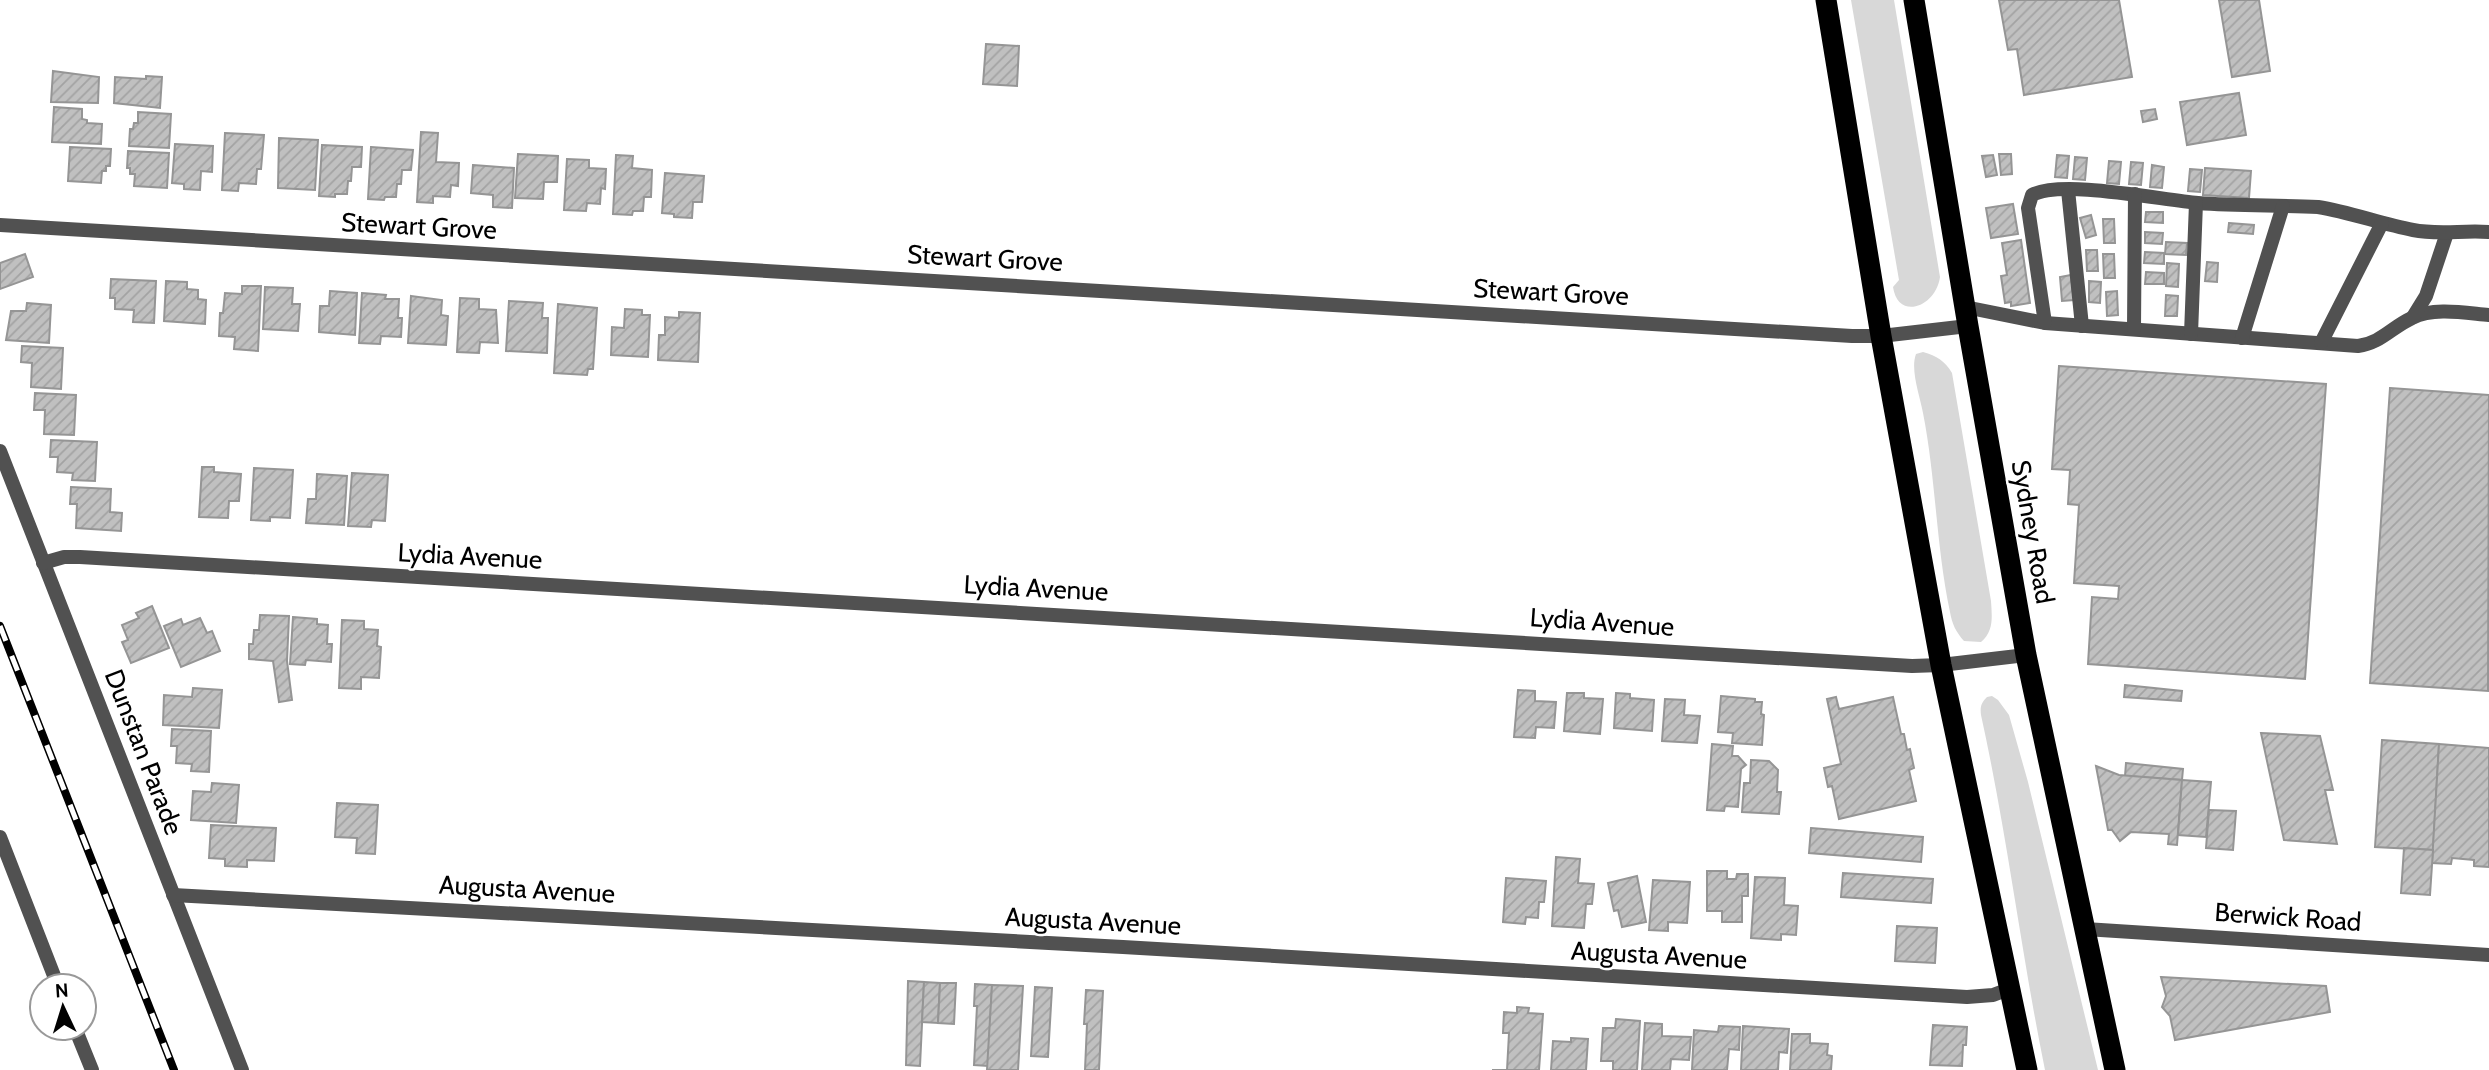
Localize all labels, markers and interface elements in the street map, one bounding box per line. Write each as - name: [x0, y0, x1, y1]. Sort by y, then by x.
- street label: Stewart Grove: [340, 206, 498, 246]
- street label: Stewart Grove: [906, 238, 1064, 278]
- street label: Stewart Grove: [1472, 272, 1630, 312]
- street label: Sydney Road: [2005, 458, 2061, 606]
- street label: Lydia Avenue: [397, 536, 543, 576]
- street label: Lydia Avenue: [963, 568, 1109, 608]
- street label: Lydia Avenue: [1529, 601, 1675, 643]
- street label: Dunstan Parade: [98, 665, 190, 839]
- street label: Augusta Avenue: [438, 868, 616, 910]
- street label: Berwick Road: [2214, 896, 2362, 938]
- street label: Augusta Avenue: [1004, 900, 1182, 942]
- street label: Augusta Avenue: [1570, 934, 1748, 976]
- north arrow: [28, 972, 98, 1042]
- text: N: [54, 979, 69, 1002]

